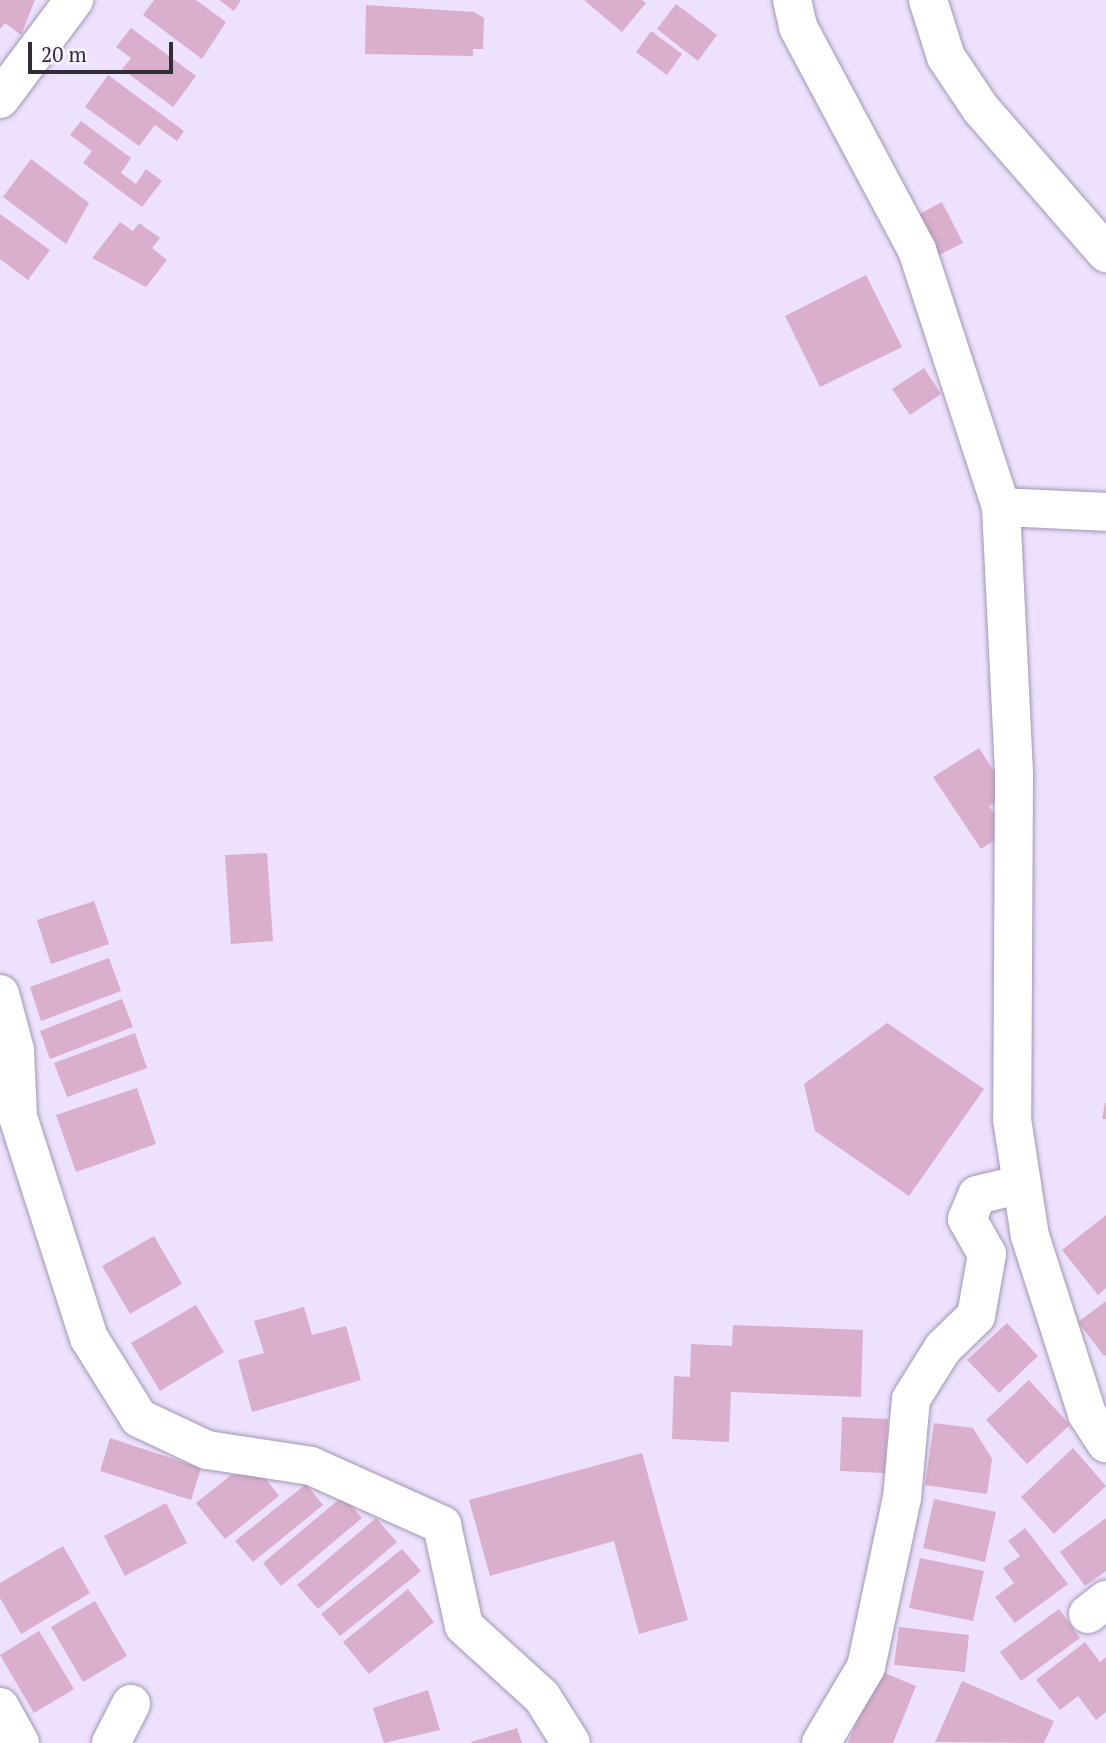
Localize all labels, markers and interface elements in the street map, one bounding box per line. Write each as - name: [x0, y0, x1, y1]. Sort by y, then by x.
- scale bar: [32, 28, 177, 72]
- text: 20 m: [41, 40, 87, 68]

